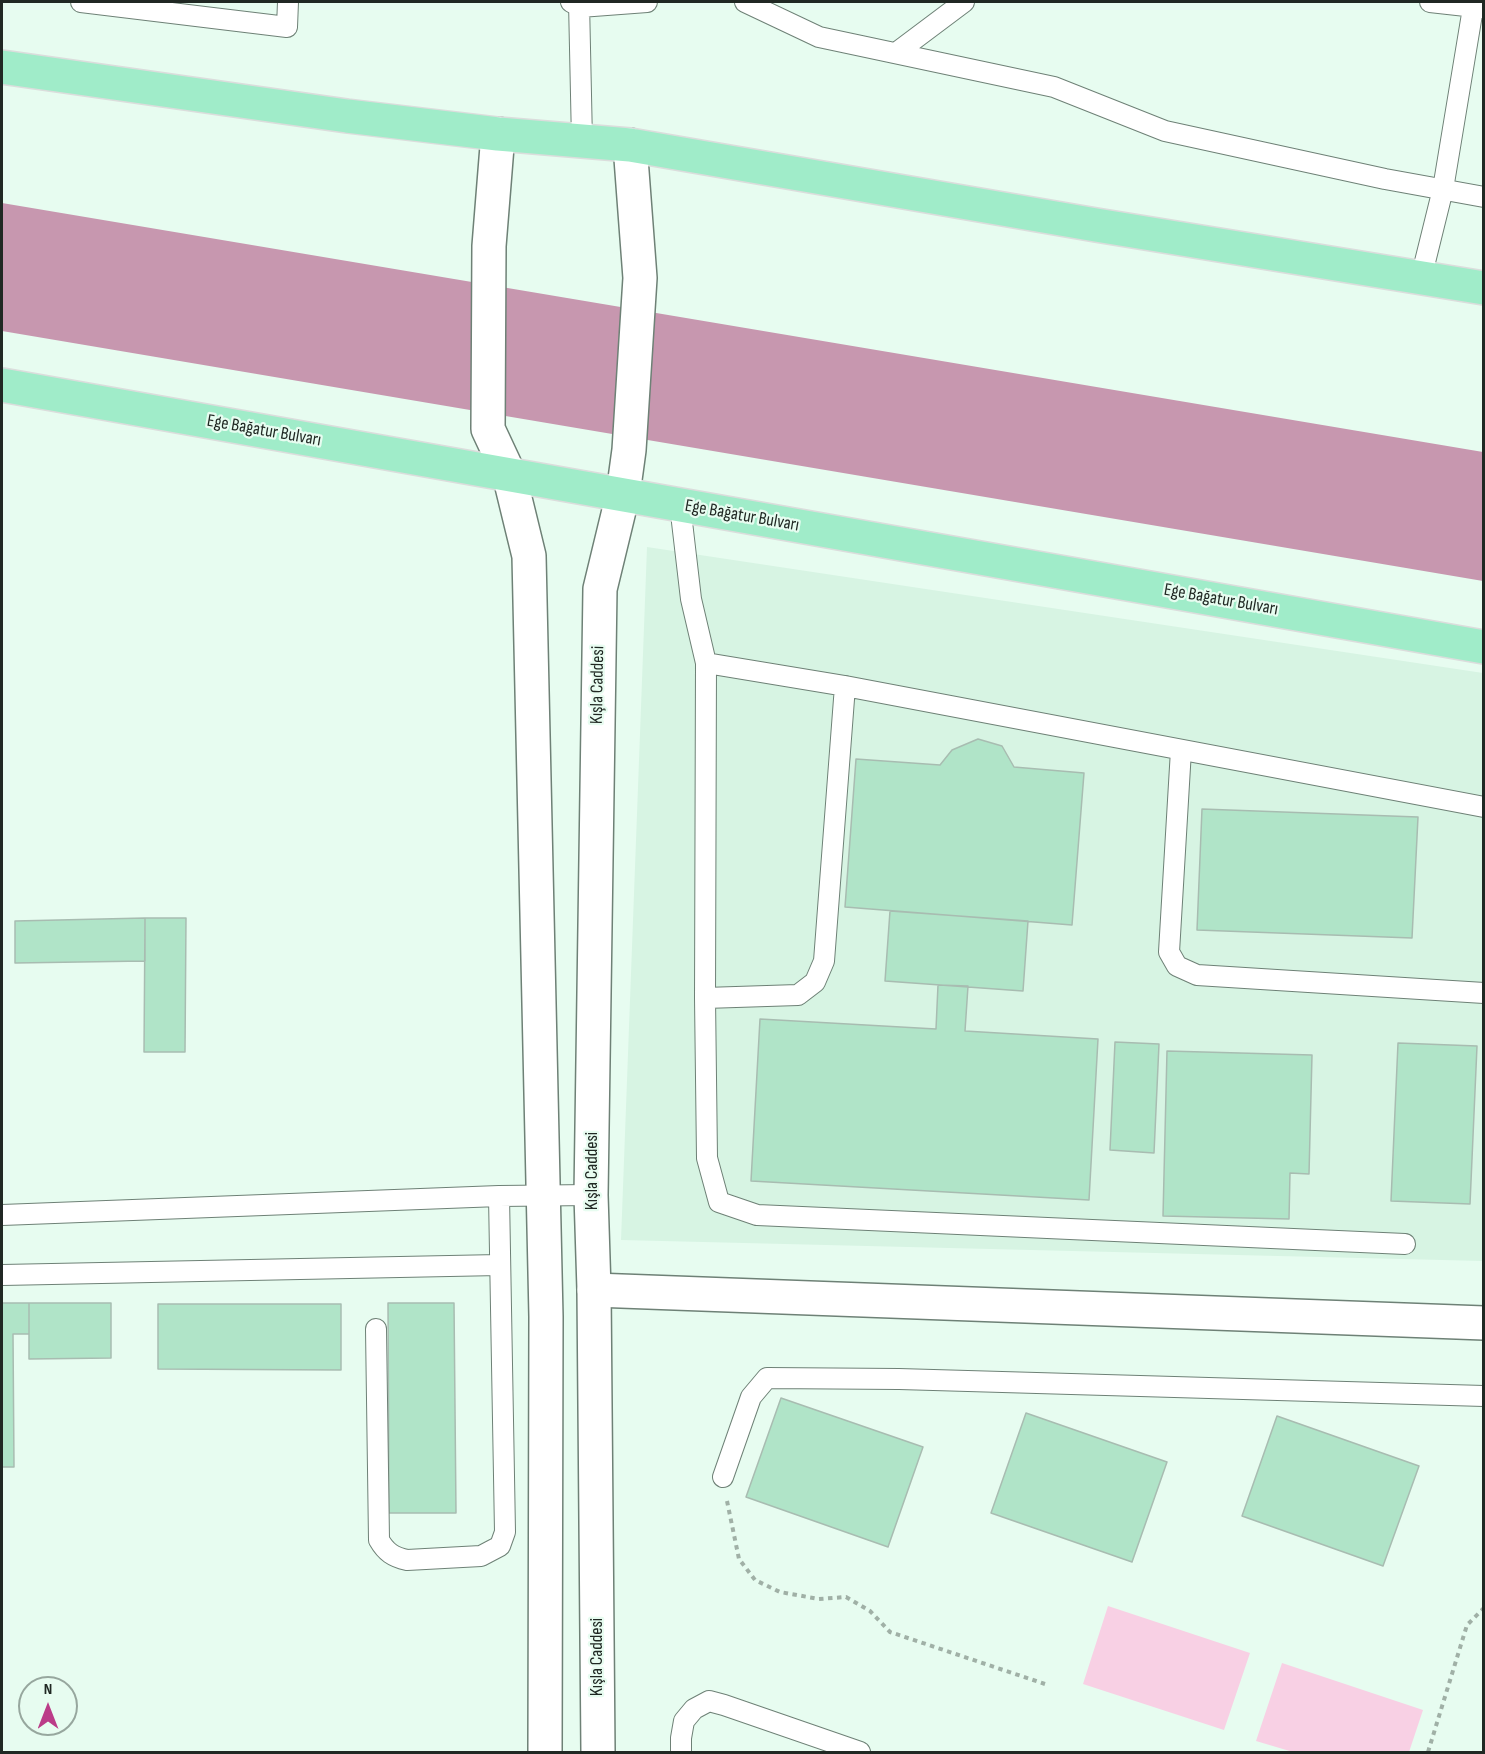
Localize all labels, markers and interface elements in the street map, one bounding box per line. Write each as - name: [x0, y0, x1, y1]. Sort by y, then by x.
- street label: Ege Bağatur Bulvarı: [205, 410, 323, 452]
- street label: Ege Bağatur Bulvarı: [683, 495, 801, 537]
- street label: Ege Bağatur Bulvarı: [1162, 579, 1280, 621]
- street label: Kışla Caddesi: [587, 646, 609, 724]
- street label: Kışla Caddesi: [581, 1132, 603, 1210]
- street label: Kışla Caddesi: [586, 1618, 608, 1696]
- north arrow: [18, 1676, 78, 1736]
- text: N: [44, 1680, 52, 1699]

